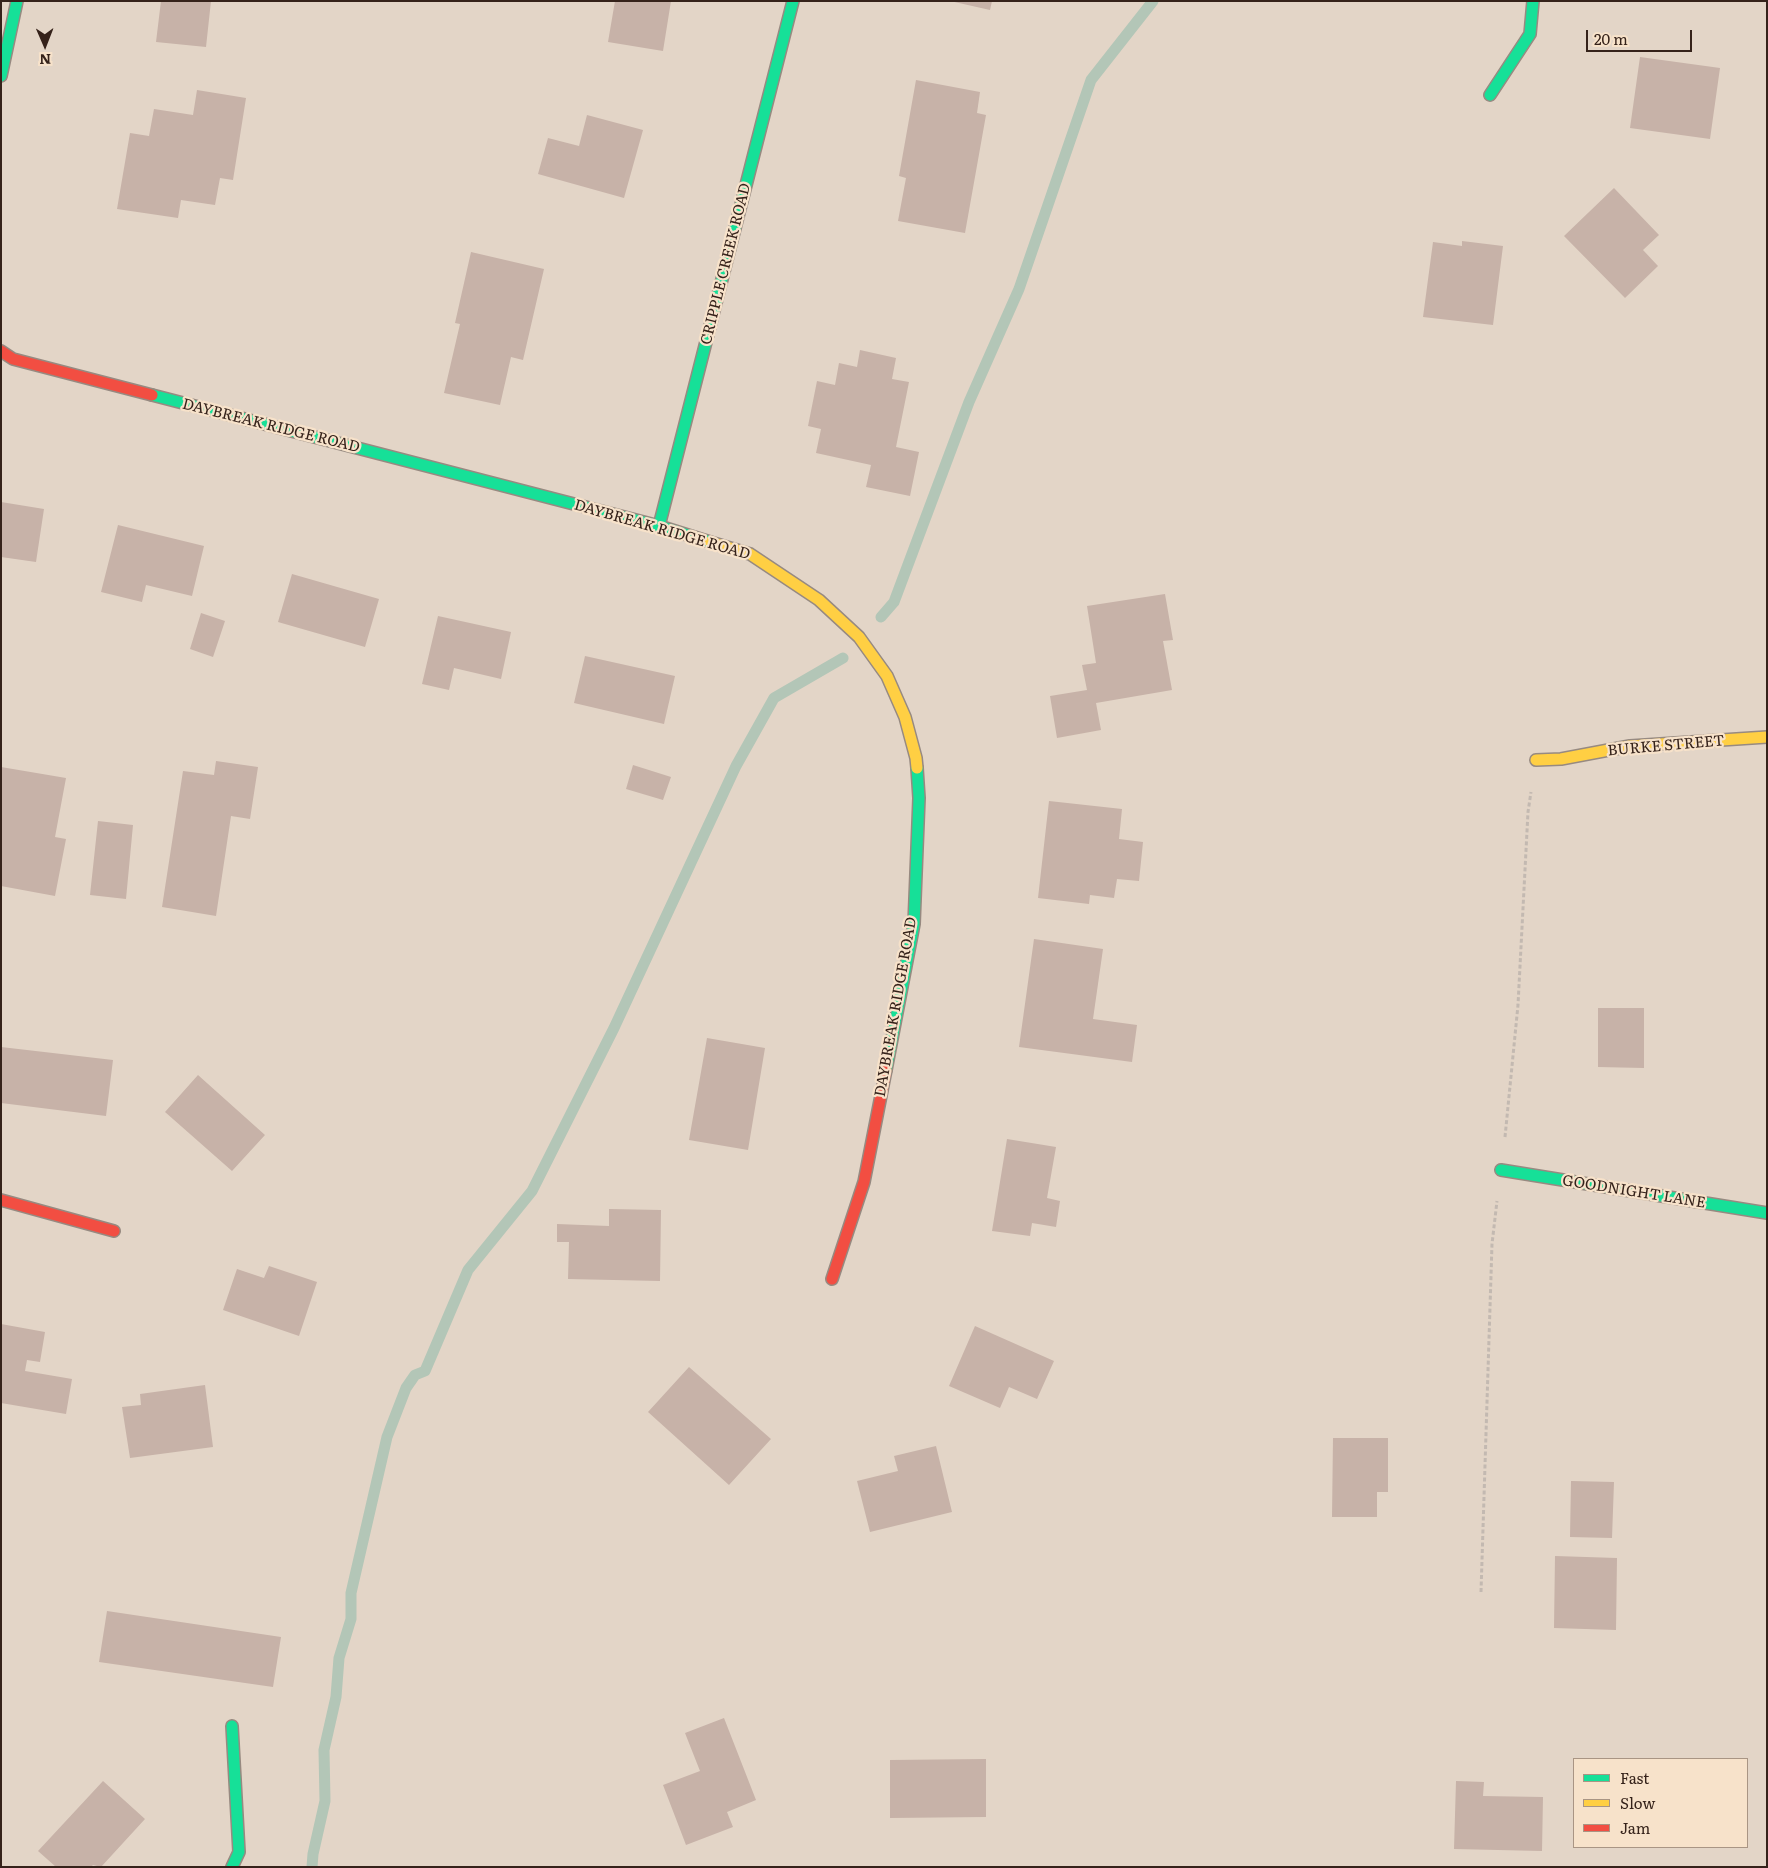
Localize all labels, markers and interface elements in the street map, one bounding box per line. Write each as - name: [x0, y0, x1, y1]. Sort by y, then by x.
- north arrow: [20, 20, 70, 70]
- scale bar: [1588, 20, 1694, 52]
- text: 20 m: [1594, 27, 1628, 50]
- text: N: [39, 50, 51, 70]
- street label: CRIPPLE CREEK ROAD: [697, 181, 755, 347]
- street label: DAYBREAK RIDGE ROAD: [180, 395, 362, 457]
- street label: DAYBREAK RIDGE ROAD: [572, 496, 752, 564]
- street label: BURKE STREET: [1607, 732, 1725, 760]
- street label: DAYBREAK RIDGE ROAD: [871, 916, 921, 1098]
- street label: GOODNIGHT LANE: [1561, 1172, 1707, 1212]
- legend: [1573, 1758, 1748, 1848]
- text: Fast: [1620, 1766, 1649, 1789]
- text: Slow: [1620, 1791, 1655, 1814]
- text: Jam: [1620, 1816, 1650, 1839]

